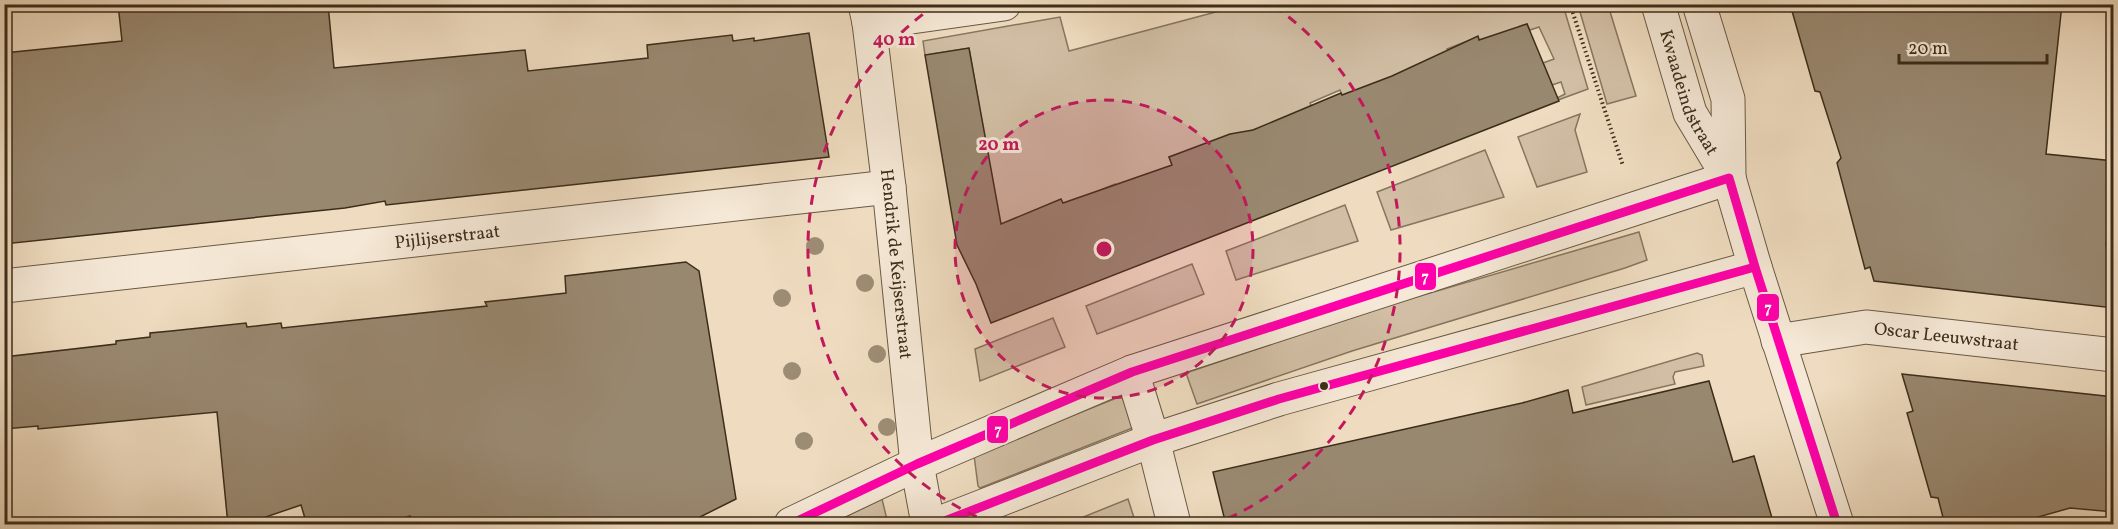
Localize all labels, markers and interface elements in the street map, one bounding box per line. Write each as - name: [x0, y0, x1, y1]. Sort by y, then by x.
- street label: Kwaadeindstraat: [1652, 27, 1724, 161]
- scale bar: [1899, 27, 2048, 65]
- text: 40 m: [873, 28, 915, 53]
- text: 20 m: [1908, 37, 1948, 62]
- text: 20 m: [978, 133, 1020, 158]
- street label: Hendrik de Keijserstraat: [873, 167, 917, 361]
- street label: Pijlijserstraat: [393, 220, 501, 256]
- centre of rings: [1094, 239, 1114, 259]
- line badge: 7: [1414, 262, 1437, 291]
- text: 7: [1421, 267, 1429, 289]
- line badge: 7: [1756, 293, 1780, 322]
- text: 7: [1764, 298, 1772, 320]
- street label: Oscar Leeuwstraat: [1873, 317, 2020, 358]
- unlabelled marker: [1318, 380, 1330, 392]
- line badge: 7: [986, 415, 1009, 444]
- text: 7: [994, 420, 1002, 442]

